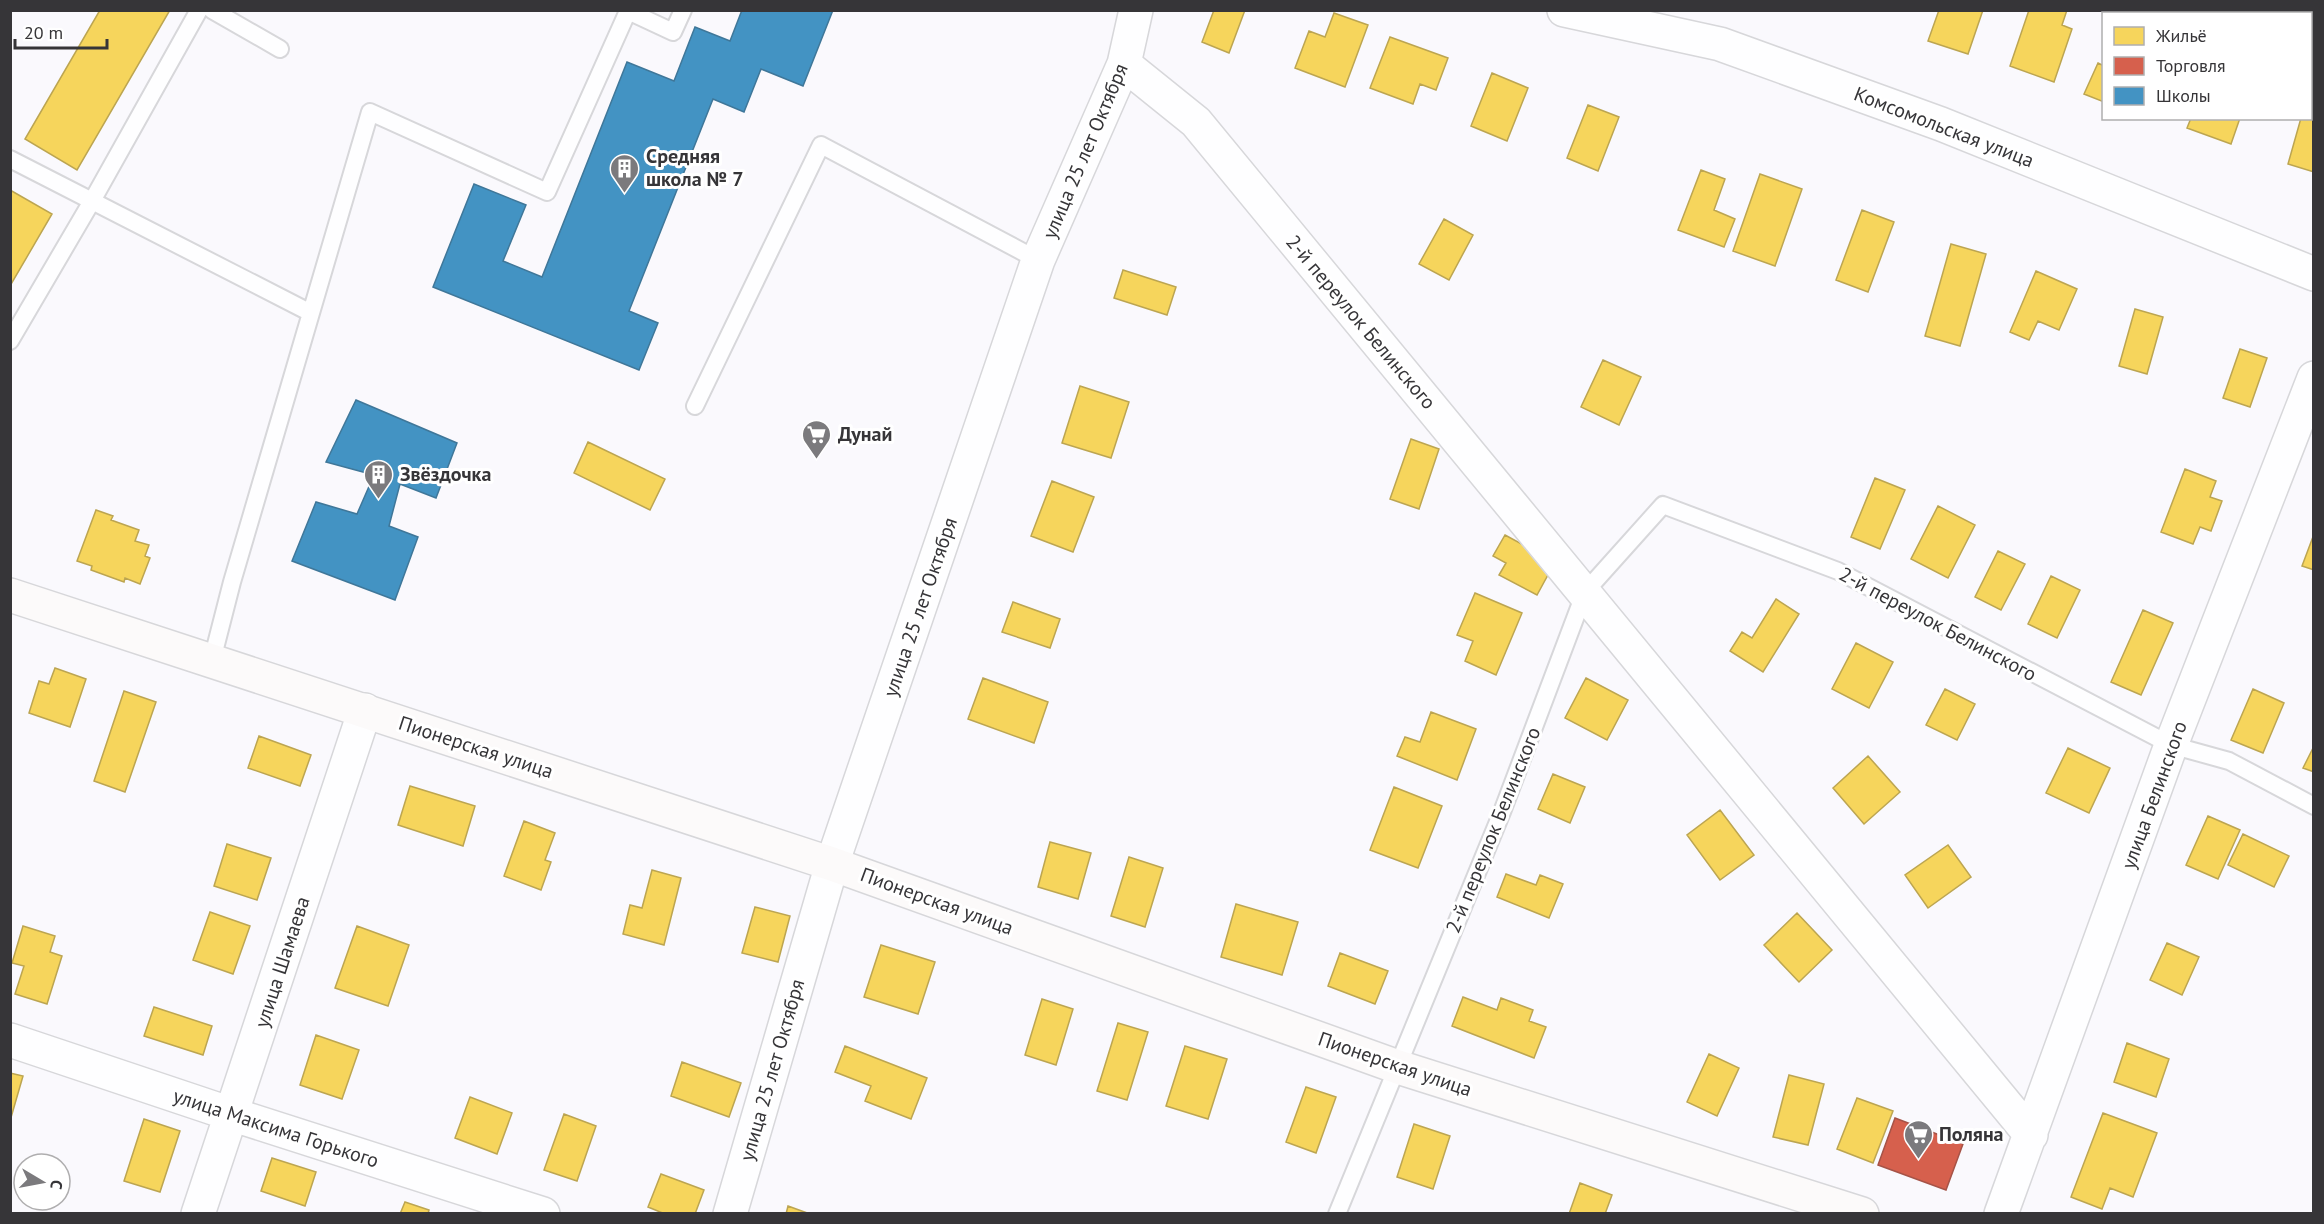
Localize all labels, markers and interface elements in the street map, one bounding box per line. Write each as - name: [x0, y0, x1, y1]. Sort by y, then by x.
- scale bar: [15, 12, 106, 50]
- legend: [2102, 12, 2312, 120]
- text: 20 m: [24, 21, 63, 44]
- text: Жильё: [2155, 24, 2207, 47]
- text: Торговля: [2156, 54, 2226, 77]
- street label: улица 25 лет Октября: [1036, 59, 1134, 243]
- street label: Комсомольская улица: [1850, 81, 2038, 173]
- text: Школы: [2156, 84, 2211, 107]
- place label: Средняя школа № 7: [646, 143, 744, 192]
- building icon: Средняя школа № 7: [609, 152, 641, 194]
- street label: 2-й переулок Белинского: [1280, 229, 1442, 415]
- supermarket icon: Дунай: [801, 418, 833, 460]
- place label: Дунай: [838, 421, 892, 447]
- building icon: Звёздочка: [363, 458, 395, 500]
- place label: Звёздочка: [400, 461, 491, 487]
- street label: улица 25 лет Октября: [877, 514, 963, 700]
- street label: 2-й переулок Белинского: [1835, 561, 2041, 687]
- street label: Пионерская улица: [395, 710, 557, 784]
- street label: улица Белинского: [2115, 717, 2193, 873]
- street label: 2-й переулок Белинского: [1440, 723, 1546, 937]
- street label: Пионерская улица: [857, 861, 1017, 941]
- street label: улица Шамаева: [249, 893, 315, 1031]
- street label: улица 25 лет Октября: [734, 976, 810, 1164]
- street label: Пионерская улица: [1315, 1026, 1475, 1102]
- street label: улица Максима Горького: [170, 1082, 382, 1174]
- supermarket icon: Поляна: [1902, 1118, 1934, 1160]
- place label: Поляна: [1939, 1121, 2004, 1147]
- north arrow: [12, 1152, 72, 1212]
- text: С: [46, 1178, 67, 1191]

